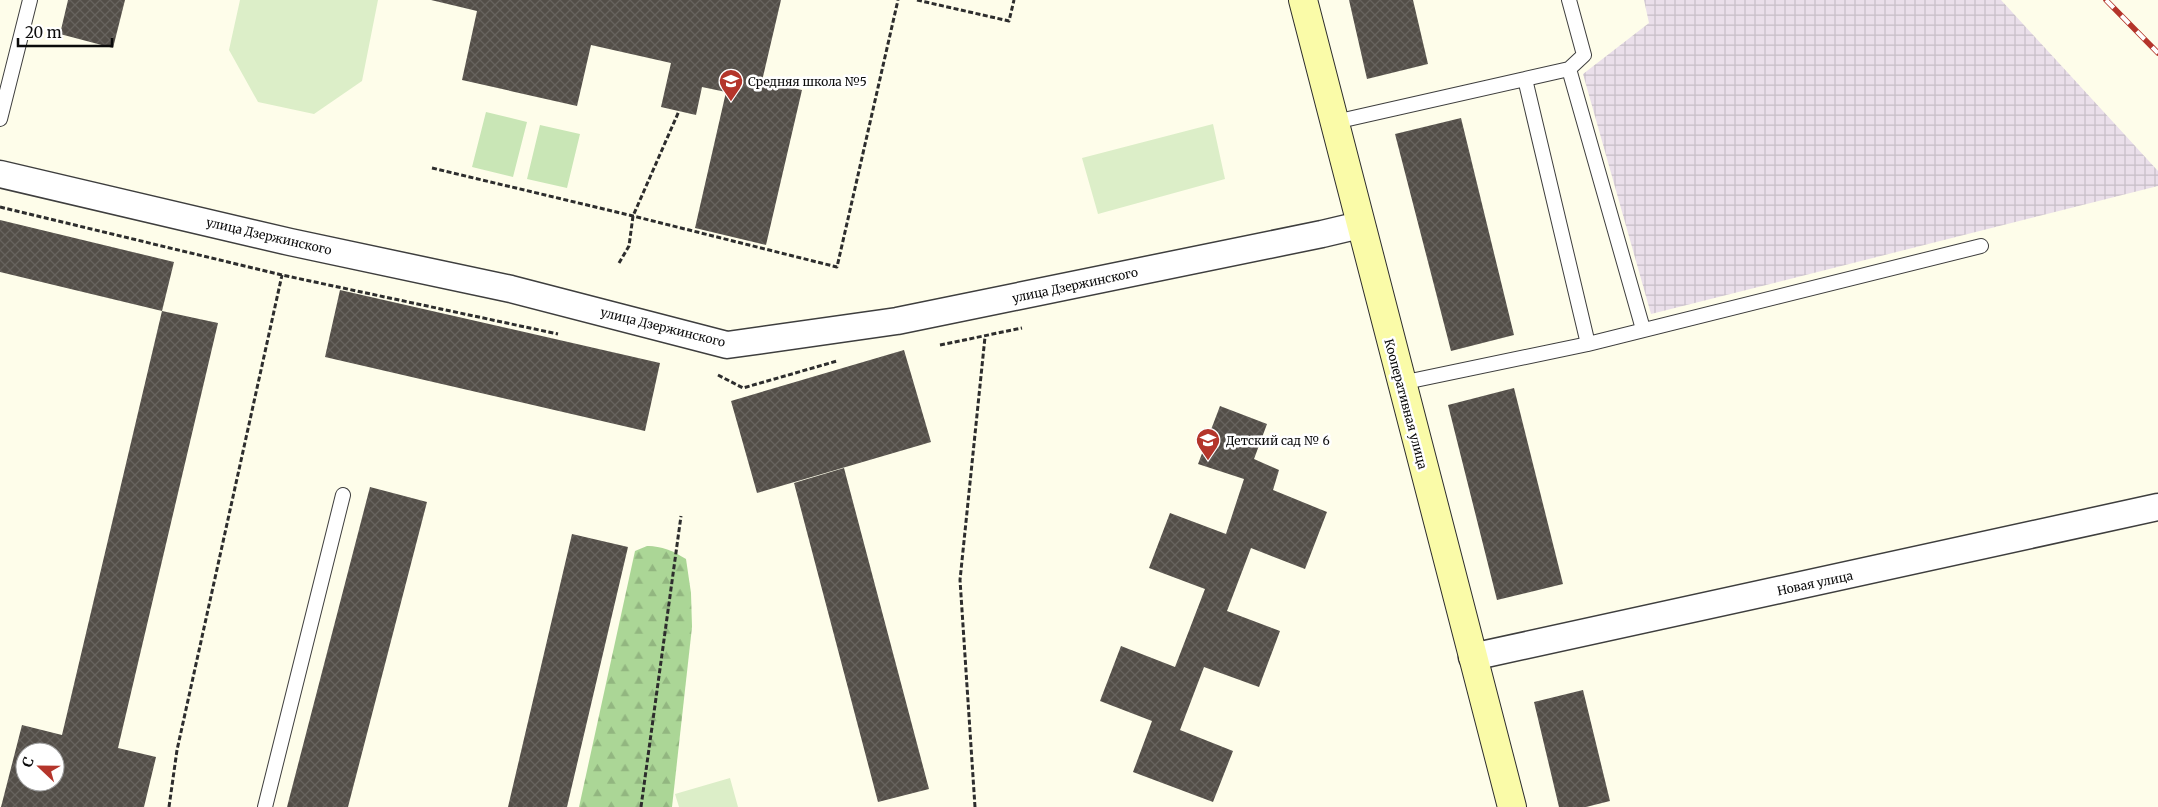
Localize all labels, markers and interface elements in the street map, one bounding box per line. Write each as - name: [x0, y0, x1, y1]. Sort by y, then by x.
- scale bar: [18, 15, 111, 47]
- text: 20 m: [25, 23, 62, 42]
- school or university icon: Средняя школа №5: [718, 68, 744, 102]
- place label: Средняя школа №5: [748, 74, 867, 89]
- street label: улица Дзержинского: [205, 214, 333, 258]
- street label: улица Дзержинского: [1011, 264, 1139, 306]
- street label: улица Дзержинского: [599, 304, 727, 350]
- street label: Кооперативная улица: [1381, 337, 1431, 471]
- school or university icon: Детский сад № 6: [1195, 427, 1221, 461]
- place label: Детский сад № 6: [1226, 433, 1330, 448]
- street label: Новая улица: [1776, 568, 1855, 598]
- north arrow: [15, 742, 65, 792]
- text: С: [18, 754, 38, 770]

